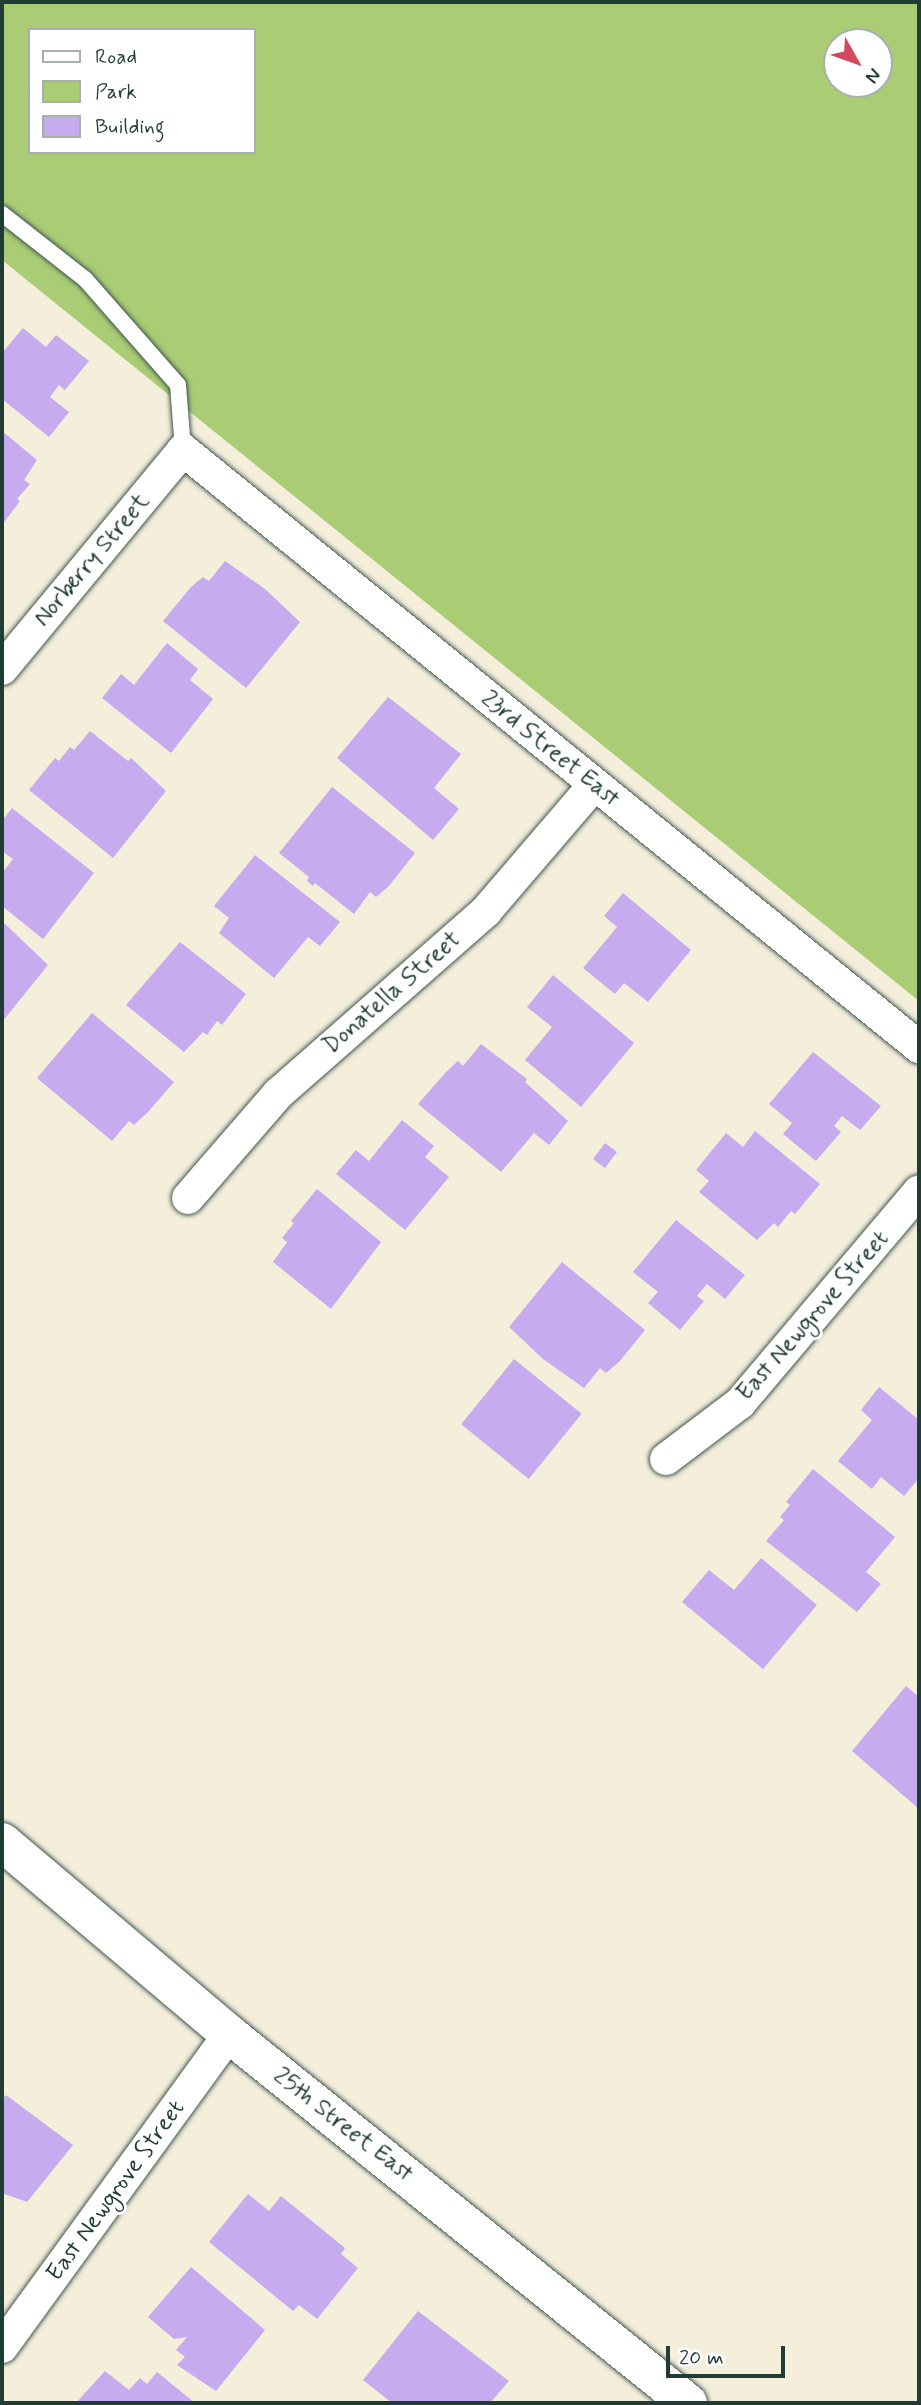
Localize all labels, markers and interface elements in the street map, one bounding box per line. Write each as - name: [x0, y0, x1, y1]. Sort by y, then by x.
- legend: [28, 28, 256, 154]
- north arrow: [823, 28, 893, 98]
- text: Road: [95, 43, 137, 71]
- text: N: [859, 63, 887, 88]
- text: Park: [95, 78, 137, 106]
- text: Building: [95, 113, 165, 141]
- street label: Norberry Street: [28, 488, 156, 632]
- street label: 23rd Street East: [476, 685, 624, 813]
- street label: Donatella Street: [318, 926, 466, 1060]
- street label: East Newgrove Street: [730, 1223, 896, 1409]
- street label: 25th Street East: [268, 2062, 418, 2188]
- street label: East Newgrove Street: [39, 2093, 193, 2289]
- scale bar: [669, 2332, 788, 2376]
- text: 20 m: [679, 2344, 724, 2372]

